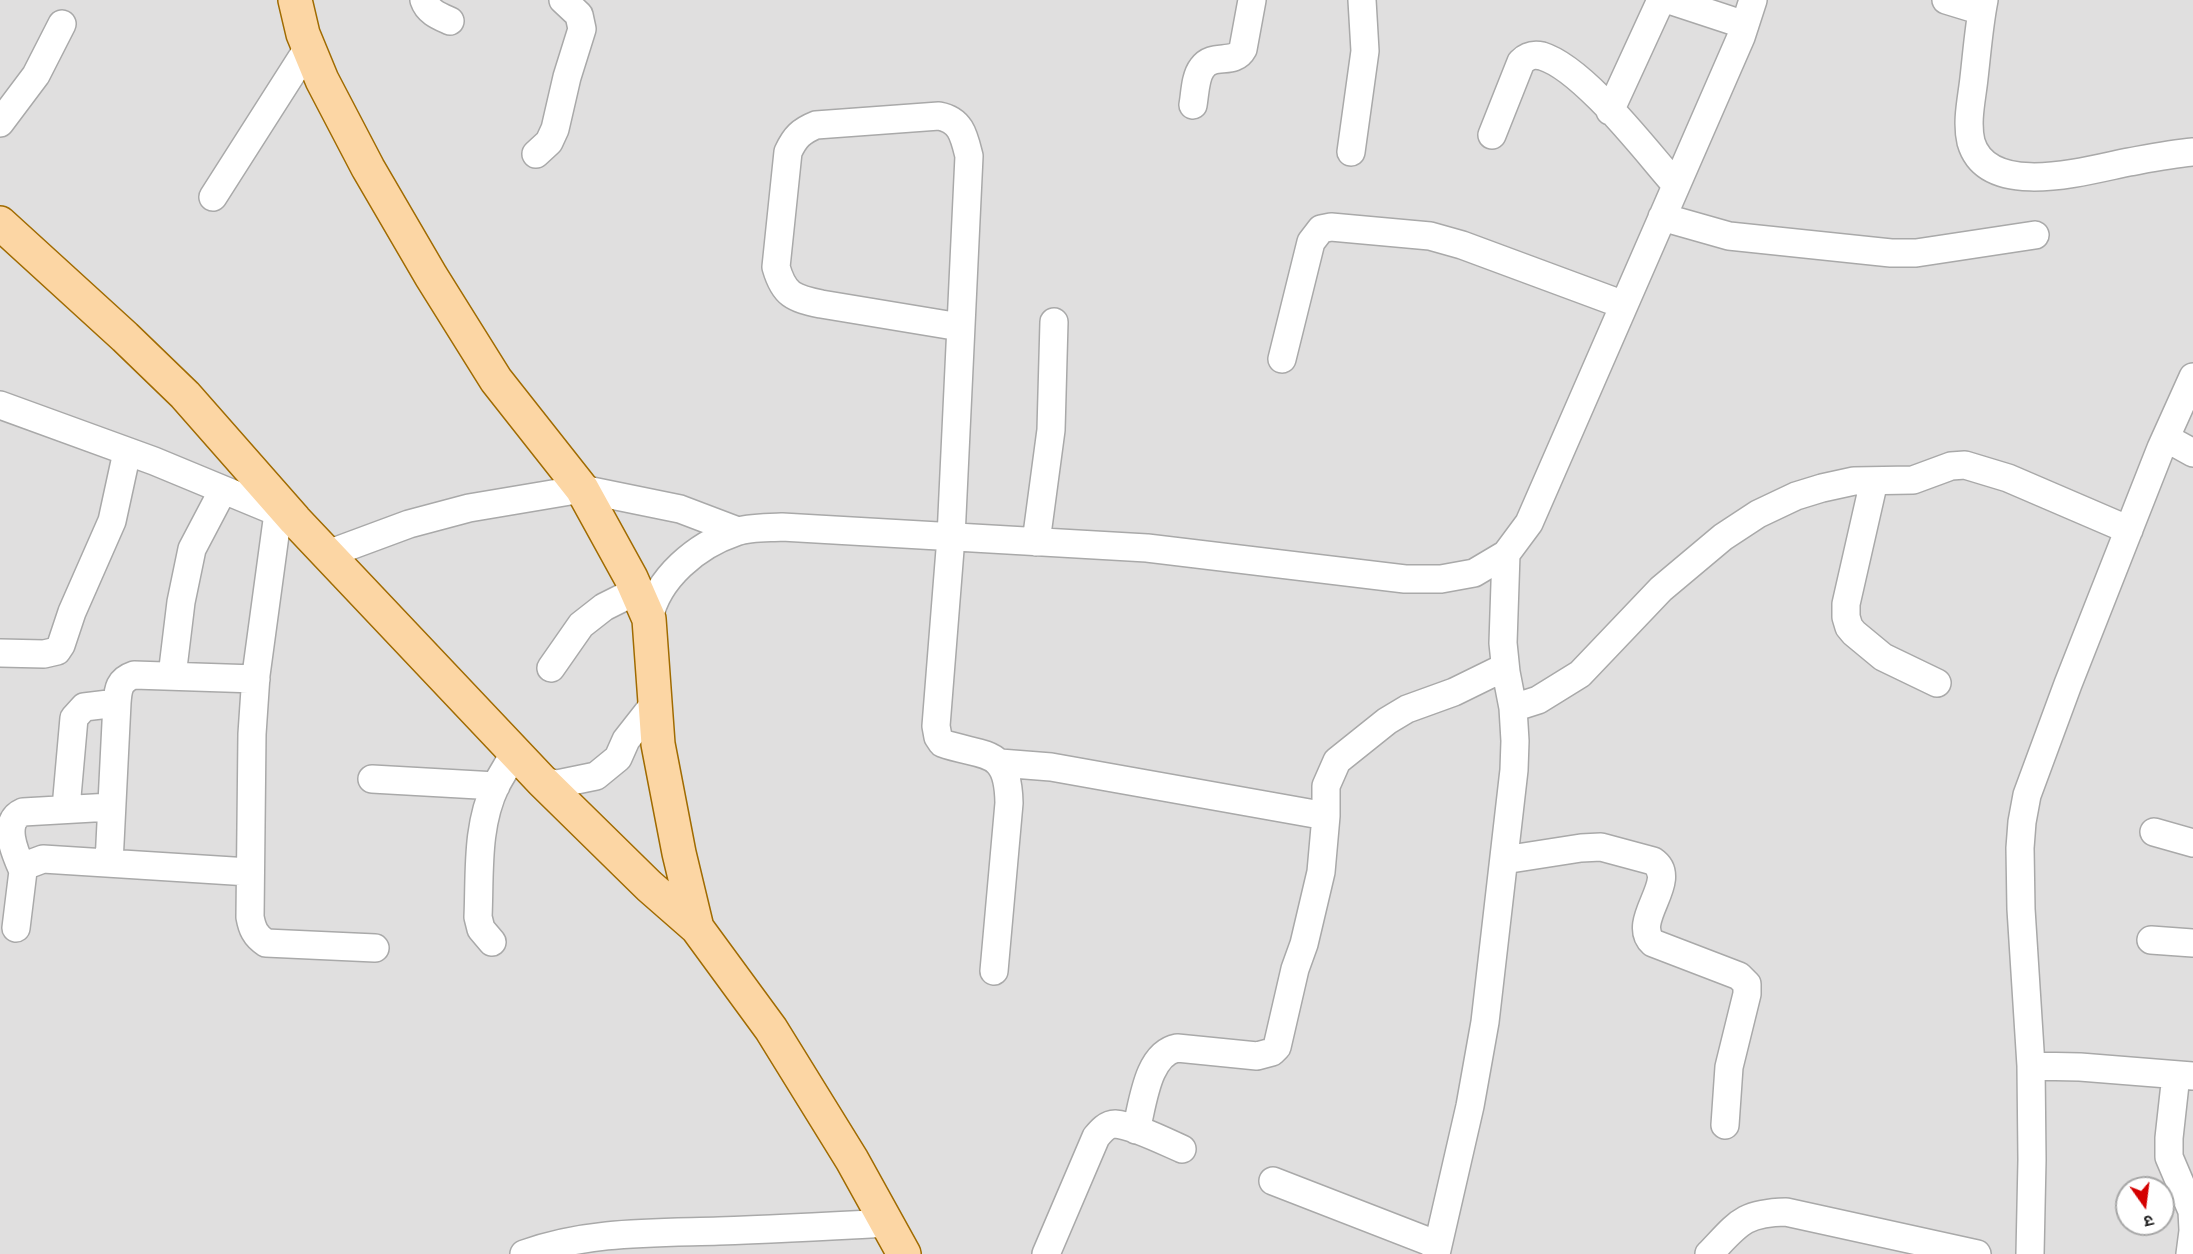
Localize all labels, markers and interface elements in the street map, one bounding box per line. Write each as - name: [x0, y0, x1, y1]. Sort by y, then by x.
- north arrow: [2115, 1176, 2175, 1236]
- text: उ: [2142, 1212, 2156, 1232]

